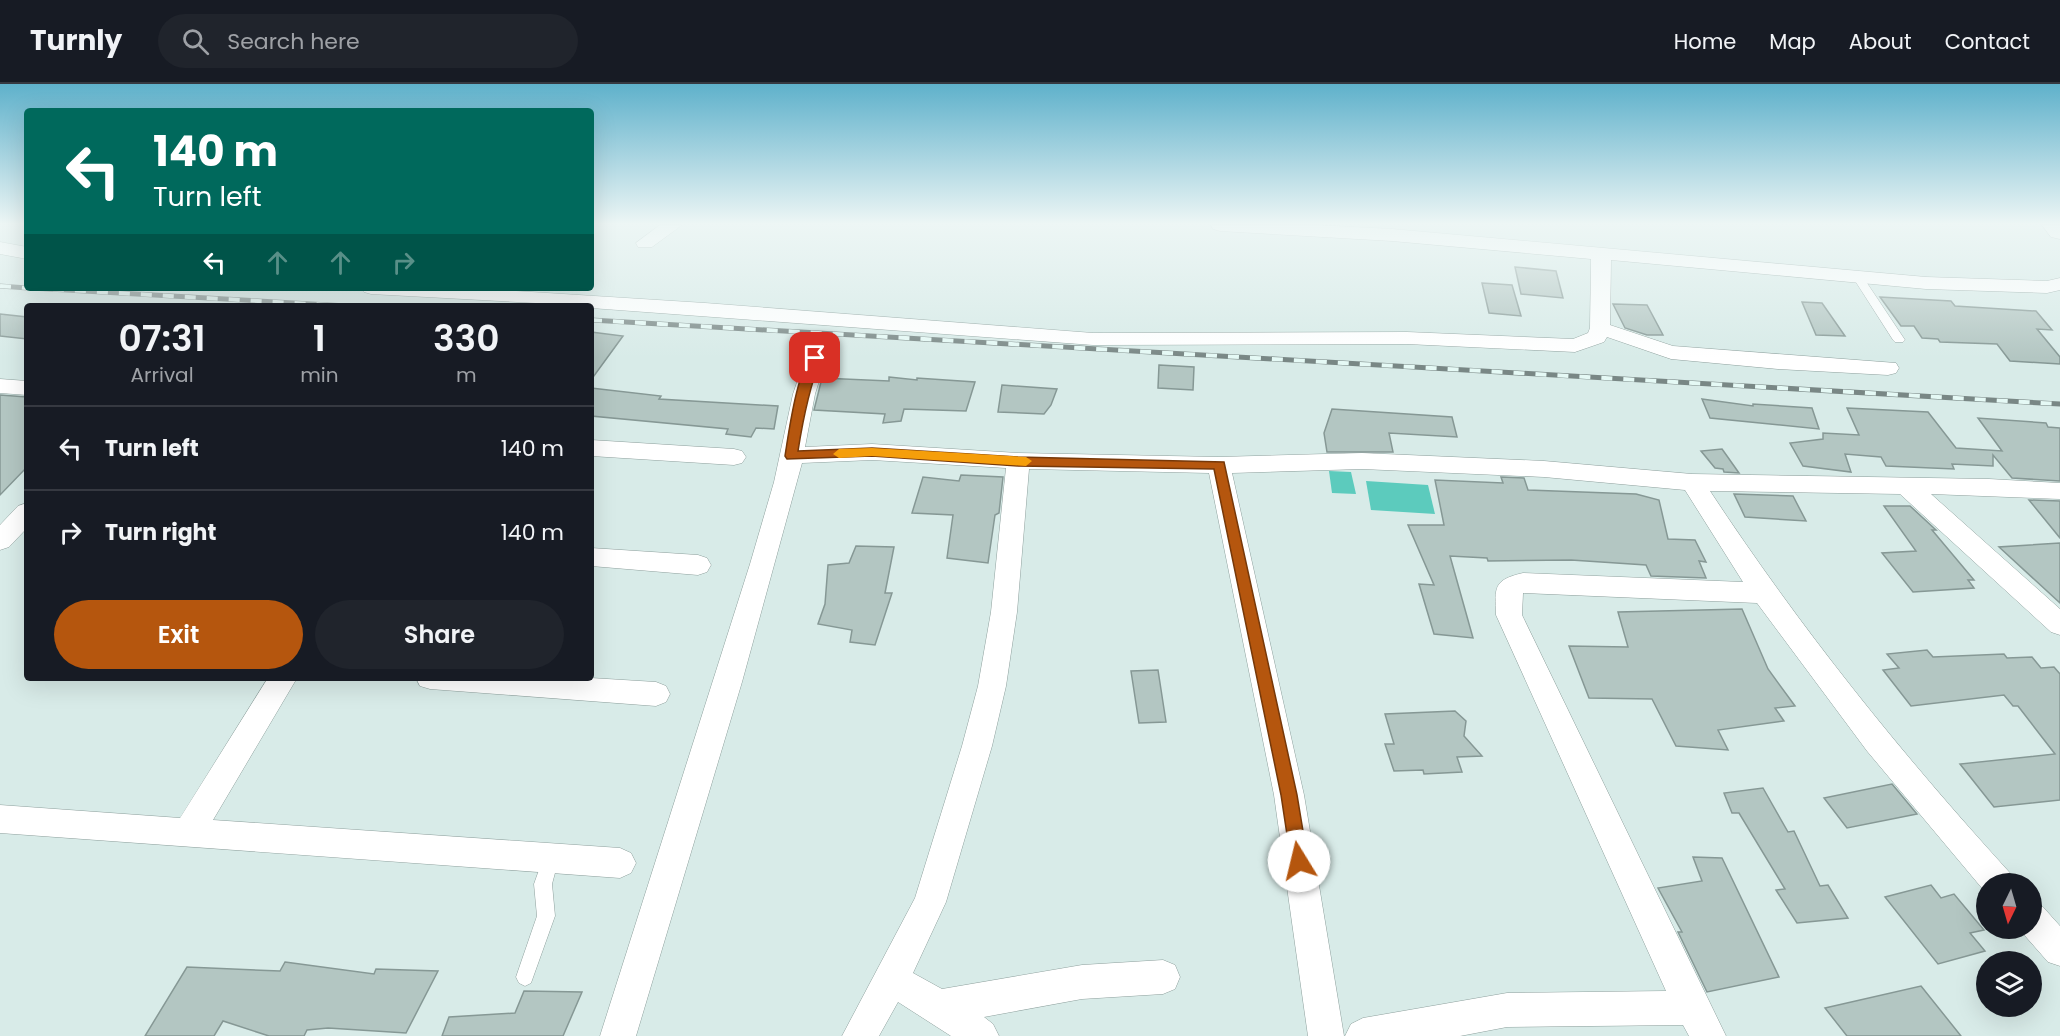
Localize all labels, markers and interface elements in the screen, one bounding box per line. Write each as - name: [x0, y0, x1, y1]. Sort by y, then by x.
- search box: [158, 14, 578, 68]
- text: Turnly: [30, 21, 122, 60]
- icon: search: [179, 25, 212, 58]
- text: Search here: [227, 26, 360, 57]
- text: Home: [1674, 27, 1736, 56]
- text: Map: [1769, 27, 1816, 56]
- text: About: [1849, 27, 1912, 56]
- text: Contact: [1945, 27, 2030, 56]
- text: 140 m: [153, 122, 278, 181]
- icon: left: [54, 132, 132, 210]
- text: Turn left: [153, 178, 262, 215]
- icon: left: [198, 246, 231, 279]
- icon: ahead: [261, 246, 294, 279]
- icon: ahead: [324, 246, 357, 279]
- icon: right: [387, 246, 420, 279]
- text: 07:31: [119, 313, 206, 364]
- text: 1: [313, 313, 326, 364]
- text: 330: [433, 313, 499, 364]
- pin: [789, 332, 840, 383]
- icon: arrive: [798, 341, 831, 374]
- text: Arrival: [131, 361, 194, 389]
- text: min: [300, 361, 338, 389]
- text: m: [456, 361, 477, 389]
- icon: left: [54, 432, 87, 465]
- text: Turn left: [105, 433, 199, 464]
- text: 140 m: [501, 433, 564, 464]
- icon: right: [54, 516, 87, 549]
- text: Turn right: [105, 517, 216, 548]
- text: 140 m: [501, 517, 564, 548]
- button: Exit: [54, 600, 303, 669]
- button: Share: [315, 600, 564, 669]
- position arrow: [1267, 829, 1331, 893]
- north arrow: [1976, 873, 2042, 939]
- map controls: [1976, 873, 2042, 1017]
- button: layers: [1976, 951, 2042, 1017]

